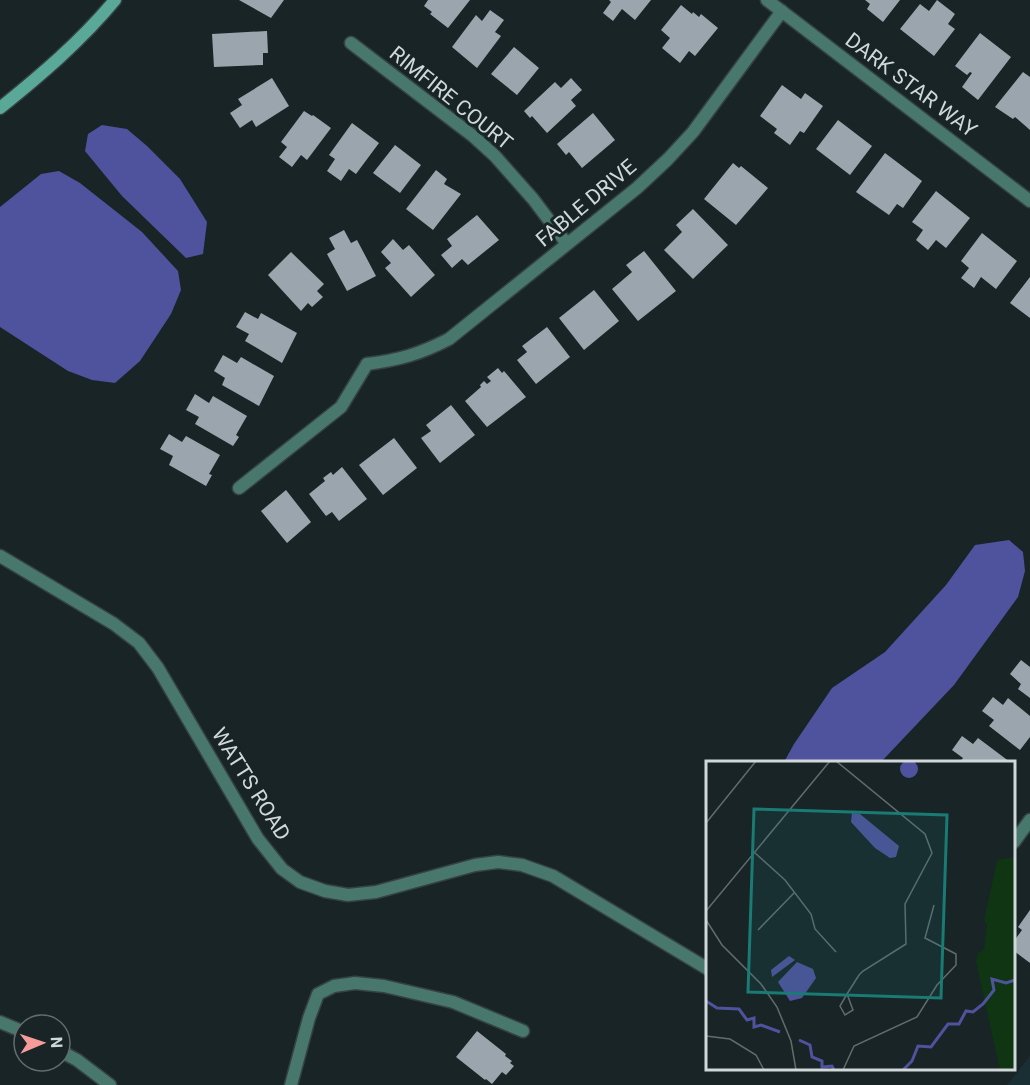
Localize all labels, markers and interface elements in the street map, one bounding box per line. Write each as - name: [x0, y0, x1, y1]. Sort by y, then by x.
- street label: DARK STAR WAY: [841, 28, 982, 142]
- street label: RIMFIRE COURT: [385, 41, 518, 155]
- street label: FABLE DRIVE: [531, 154, 641, 252]
- street label: WATTS ROAD: [207, 723, 295, 845]
- inset map: [706, 761, 1015, 1070]
- north arrow: [12, 1013, 72, 1073]
- text: N: [47, 1037, 66, 1048]

